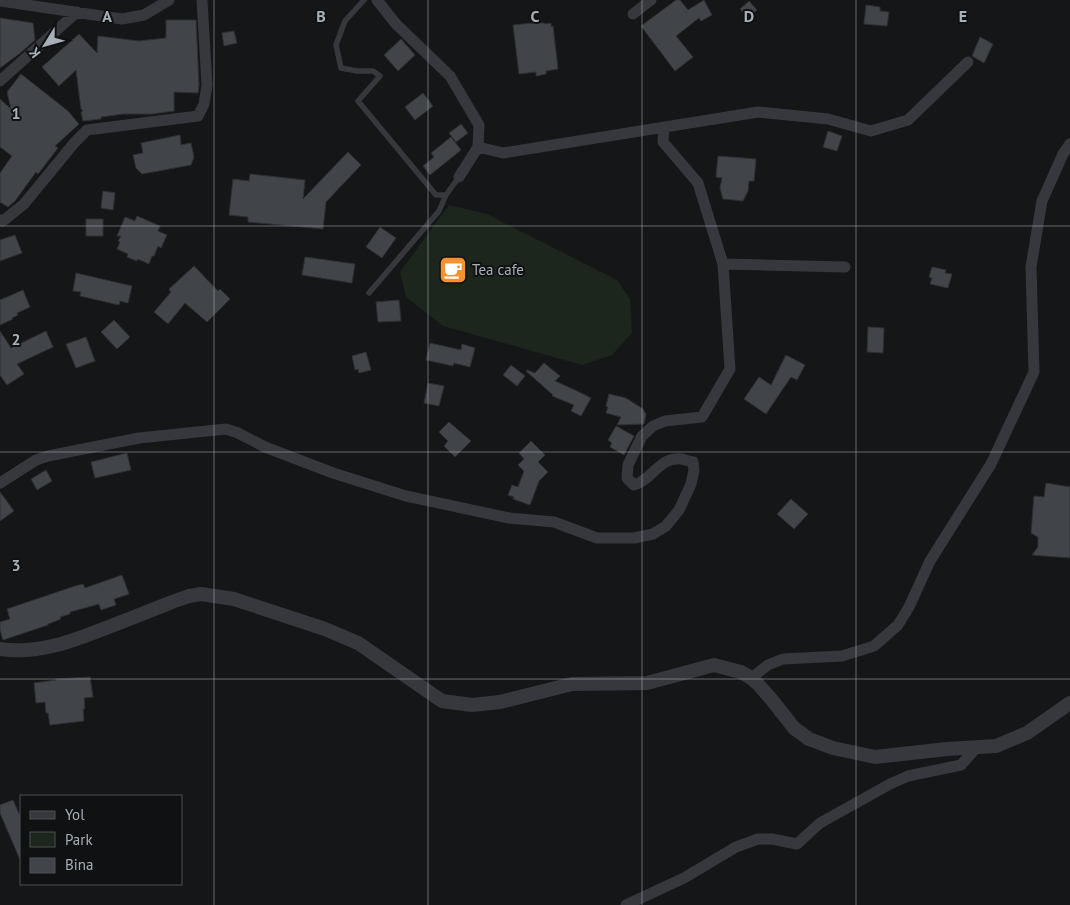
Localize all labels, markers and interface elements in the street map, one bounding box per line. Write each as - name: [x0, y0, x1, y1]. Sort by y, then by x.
- text: A: [102, 6, 112, 26]
- text: B: [316, 6, 326, 26]
- text: C: [531, 6, 540, 26]
- text: D: [744, 6, 754, 26]
- text: E: [959, 6, 967, 26]
- north arrow: [20, 20, 70, 70]
- text: K: [25, 44, 44, 62]
- text: 1: [11, 103, 21, 123]
- cafe icon: Tea cafe: [438, 255, 468, 285]
- place label: Tea cafe: [472, 260, 524, 279]
- text: 2: [11, 329, 21, 349]
- text: 3: [11, 555, 21, 575]
- legend: [20, 795, 182, 885]
- text: Yol: [65, 805, 85, 824]
- text: Park: [65, 830, 93, 849]
- text: Bina: [65, 855, 93, 874]

